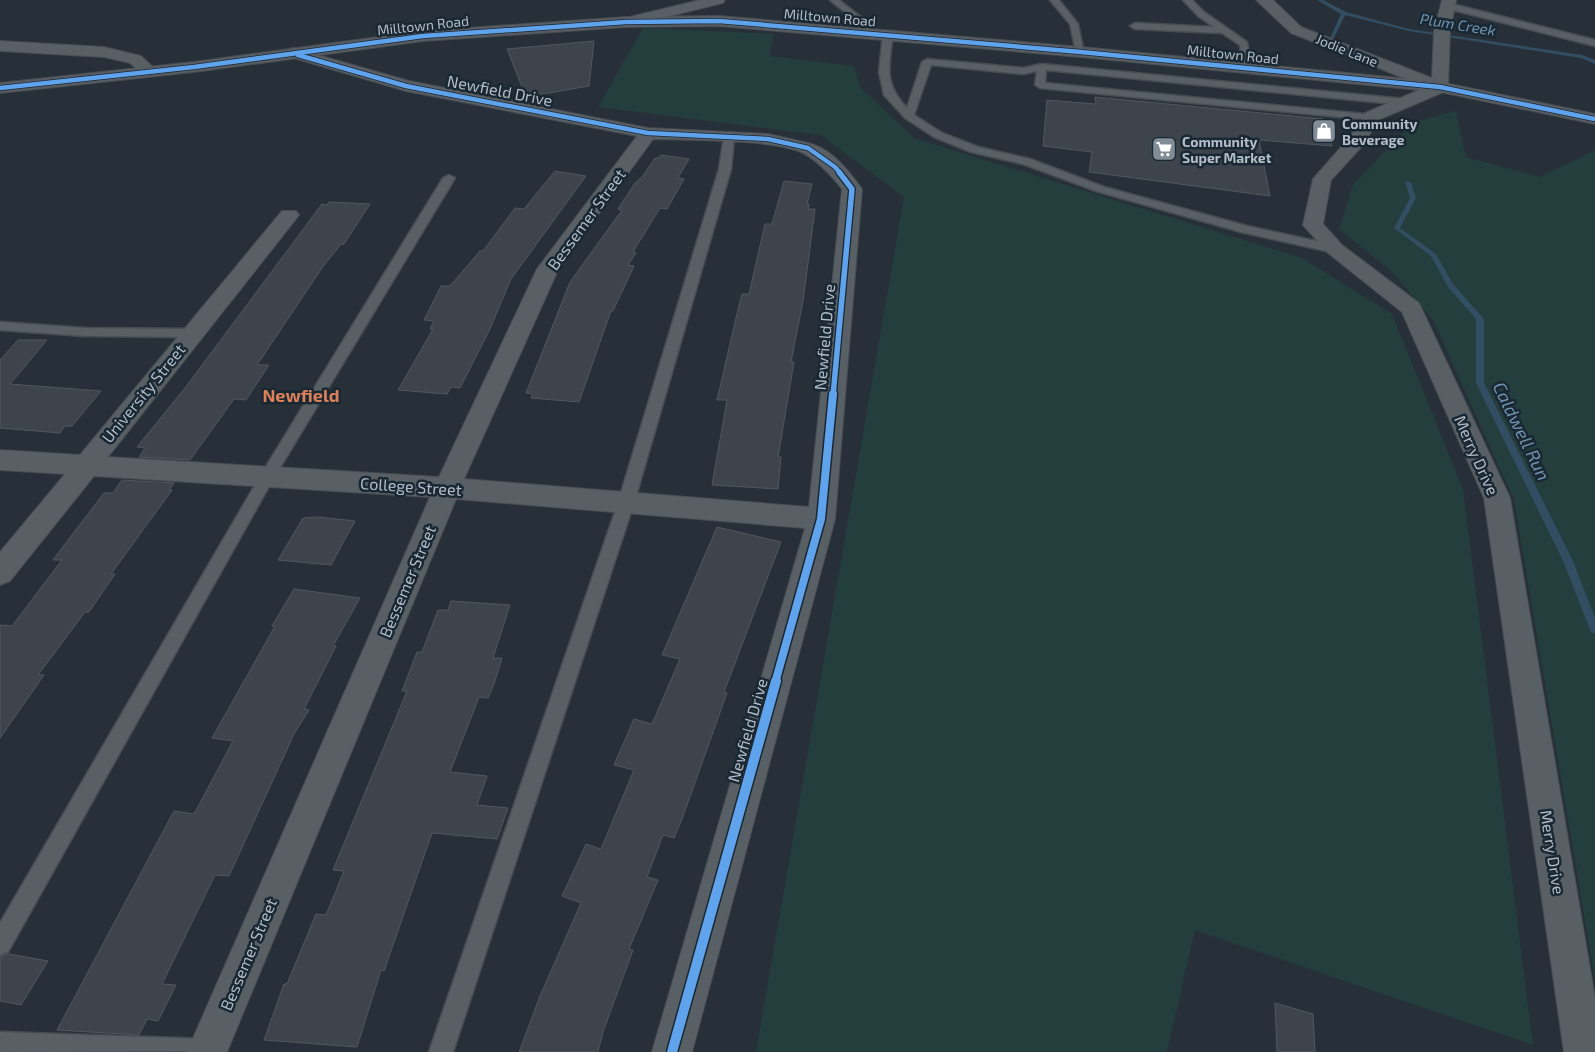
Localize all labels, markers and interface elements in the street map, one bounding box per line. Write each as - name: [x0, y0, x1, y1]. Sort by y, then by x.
- street label: Milltown Road: [783, 5, 877, 29]
- water label: Plum Creek: [1419, 9, 1497, 39]
- street label: Milltown Road: [376, 12, 470, 38]
- street label: Jodie Lane: [1314, 30, 1380, 70]
- street label: Milltown Road: [1186, 41, 1280, 67]
- street label: Newfield Drive: [446, 70, 554, 110]
- place label: Community Beverage: [1342, 115, 1417, 148]
- shop icon: Community Beverage: [1311, 118, 1337, 144]
- place label: Community Super Market: [1182, 133, 1272, 166]
- supermarket icon: Community Super Market: [1151, 136, 1177, 162]
- street label: Bessemer Street: [543, 165, 629, 273]
- street label: Newfield Drive: [810, 283, 838, 391]
- street label: University Street: [97, 340, 189, 446]
- water label: Caldwell Run: [1489, 378, 1555, 484]
- district label: Newfield: [262, 384, 340, 406]
- street label: Merry Drive: [1451, 412, 1503, 498]
- street label: College Street: [360, 473, 462, 499]
- street label: Bessemer Street: [375, 522, 439, 640]
- street label: Newfield Drive: [723, 676, 771, 784]
- street label: Merry Drive: [1537, 808, 1569, 896]
- street label: Bessemer Street: [216, 895, 280, 1013]

